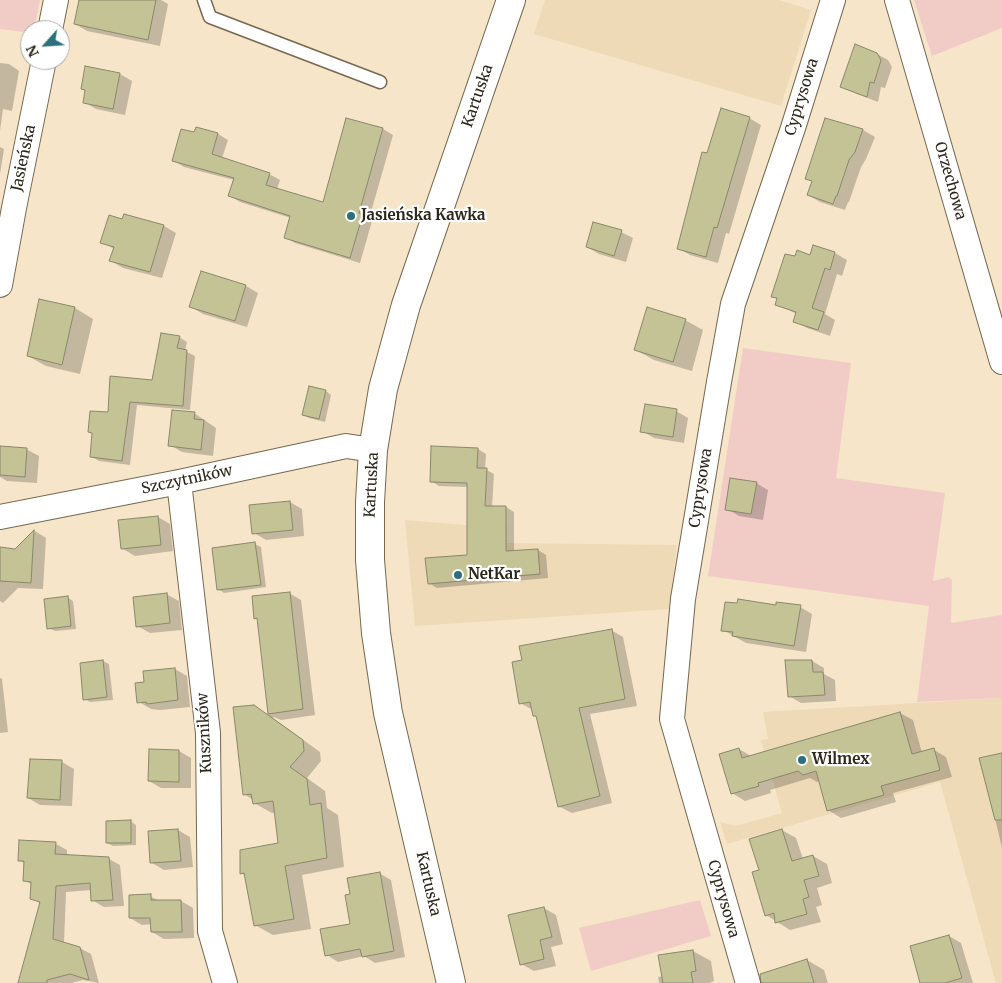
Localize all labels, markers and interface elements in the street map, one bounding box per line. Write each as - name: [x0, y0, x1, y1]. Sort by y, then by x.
- north arrow: [20, 20, 70, 70]
- text: N: [22, 42, 43, 60]
- street label: Cyprysowa: [782, 56, 822, 138]
- street label: Kartuska: [459, 62, 497, 130]
- street label: Jasieńska: [8, 123, 40, 193]
- street label: Orzechowa: [930, 140, 970, 222]
- place label: Jasieńska Kawka: [361, 207, 485, 225]
- marker: Jasieńska Kawka: [345, 210, 357, 222]
- street label: Cyprysowa: [686, 447, 716, 529]
- street label: Kartuska: [361, 452, 383, 518]
- street label: Szczytników: [140, 462, 234, 498]
- place label: NetKar: [468, 566, 520, 584]
- marker: NetKar: [452, 569, 464, 581]
- street label: Kuszników: [194, 692, 216, 774]
- place label: Wilmex: [812, 751, 870, 769]
- marker: Wilmex: [796, 754, 808, 766]
- street label: Kartuska: [412, 850, 444, 918]
- street label: Cyprysowa: [703, 858, 743, 940]

